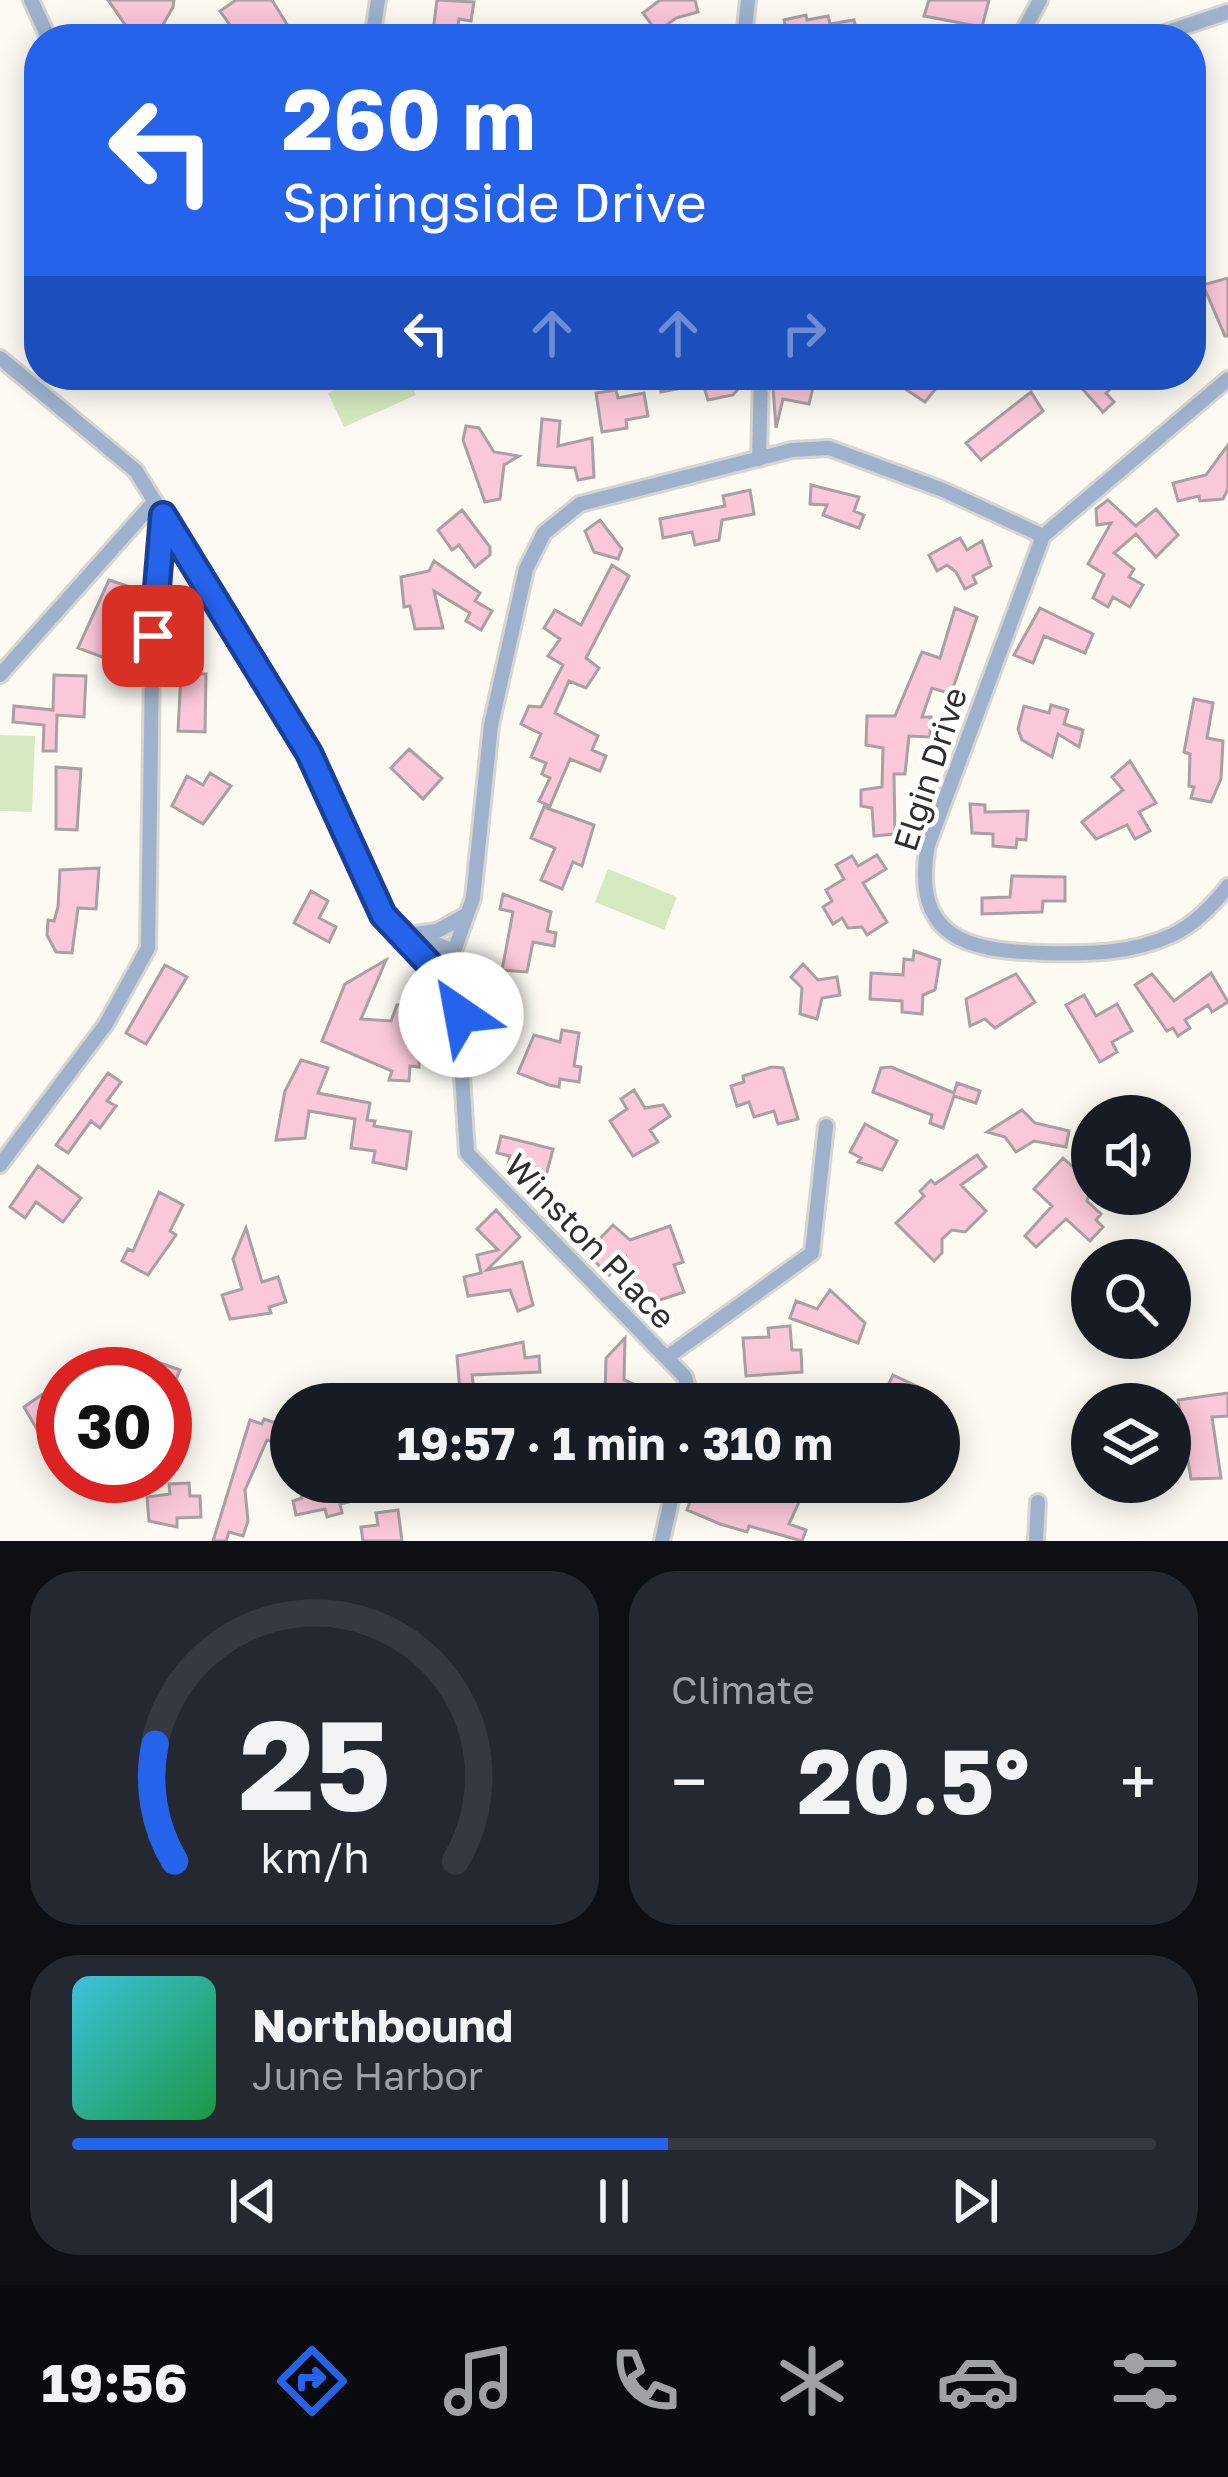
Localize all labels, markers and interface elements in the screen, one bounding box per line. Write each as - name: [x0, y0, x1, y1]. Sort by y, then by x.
- text: 260 m: [282, 68, 536, 168]
- icon: left: [84, 72, 240, 228]
- text: Springside Drive: [282, 169, 707, 234]
- icon: left: [393, 300, 459, 366]
- icon: ahead: [519, 300, 585, 366]
- icon: ahead: [645, 300, 711, 366]
- icon: right: [771, 300, 837, 366]
- pin: [102, 585, 204, 687]
- icon: arrive: [120, 603, 186, 669]
- street label: Elgin Drive: [885, 682, 974, 856]
- position arrow: [398, 952, 524, 1078]
- map controls: [1071, 1095, 1191, 1503]
- button: sound: [1071, 1095, 1191, 1215]
- street label: Winston Place: [497, 1145, 684, 1336]
- button: search: [1071, 1239, 1191, 1359]
- speed limit sign: 30: [36, 1347, 192, 1503]
- button: layers: [1071, 1383, 1191, 1503]
- text: 19:57 · 1 min · 310 m: [397, 1416, 833, 1470]
- text: Climate: [671, 1666, 815, 1713]
- text: 25: [238, 1688, 391, 1837]
- text: 20.5°: [797, 1726, 1030, 1834]
- text: −: [671, 1741, 707, 1821]
- text: +: [1120, 1741, 1156, 1821]
- text: km/h: [260, 1831, 369, 1882]
- text: Northbound: [252, 1998, 513, 2052]
- text: June Harbor: [252, 2052, 483, 2099]
- icon: previous: [220, 2168, 286, 2234]
- icon: pause: [581, 2168, 647, 2234]
- icon: next: [942, 2168, 1008, 2234]
- icon: directions: [270, 2339, 354, 2423]
- icon: music: [437, 2339, 521, 2423]
- icon: phone: [603, 2339, 687, 2423]
- icon: climate: [770, 2339, 854, 2423]
- icon: car: [936, 2339, 1020, 2423]
- icon: filters: [1103, 2339, 1187, 2423]
- text: 19:56: [41, 2349, 188, 2414]

